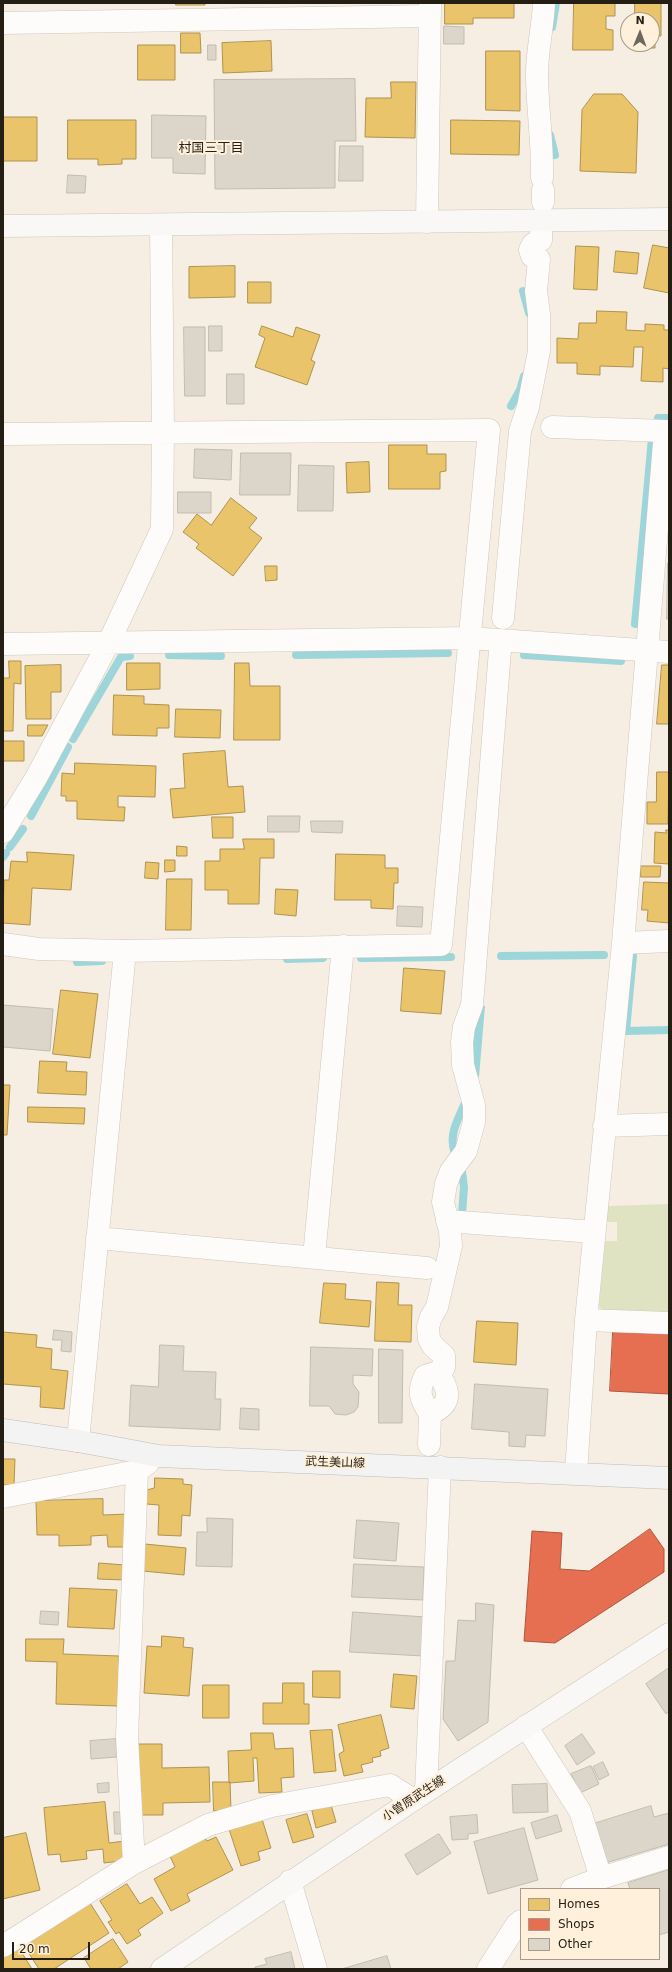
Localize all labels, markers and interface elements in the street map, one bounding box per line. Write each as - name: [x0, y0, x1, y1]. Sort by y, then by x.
- north arrow: [620, 12, 660, 52]
- text: N: [635, 14, 645, 27]
- district label: 村国三丁目: [179, 141, 243, 157]
- street label: 武生美山線: [305, 1455, 365, 1471]
- street label: 小曽原武生線: [380, 1773, 448, 1825]
- legend: [520, 1888, 660, 1960]
- text: Homes: [558, 1897, 600, 1911]
- text: Shops: [558, 1917, 594, 1931]
- scale bar: [14, 1934, 92, 1960]
- text: Other: [558, 1937, 592, 1951]
- text: 20 m: [19, 1942, 50, 1956]

